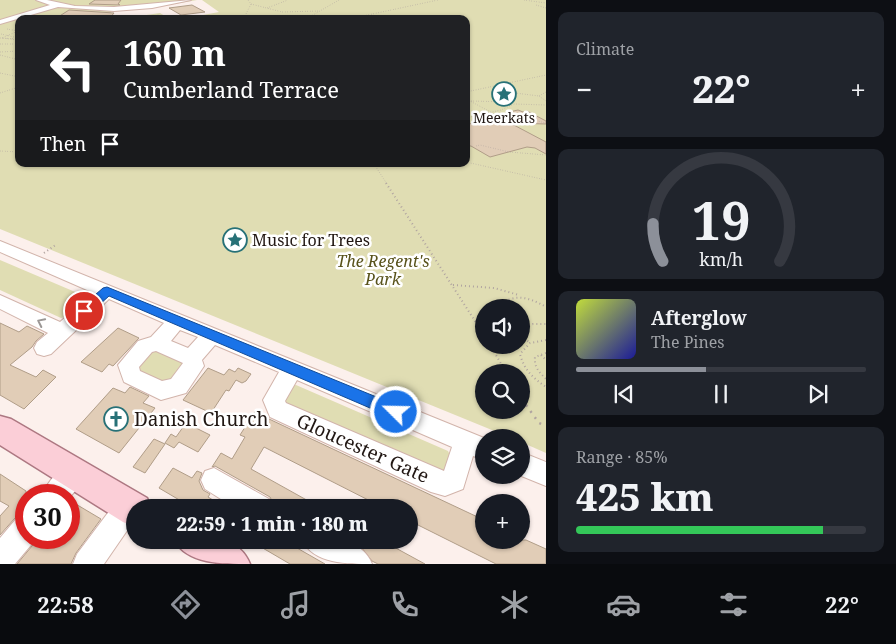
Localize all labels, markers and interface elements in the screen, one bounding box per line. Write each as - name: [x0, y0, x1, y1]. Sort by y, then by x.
- text: 160 m: [123, 29, 226, 76]
- icon: left: [40, 35, 105, 100]
- text: Climate: [576, 38, 634, 60]
- text: 22°: [692, 62, 750, 114]
- text: −: [576, 70, 592, 108]
- text: +: [850, 70, 866, 108]
- text: Cumberland Terrace: [123, 74, 339, 104]
- place icon: Meerkats: [491, 81, 517, 107]
- place label: Meerkats: [473, 108, 535, 127]
- icon: arrive: [96, 130, 124, 158]
- text: Then: [40, 131, 86, 157]
- text: 19: [692, 184, 750, 255]
- place icon: Music for Trees: [222, 227, 248, 253]
- place label: Music for Trees: [252, 229, 370, 251]
- text: km/h: [699, 247, 743, 271]
- park label: The Regent's Park: [336, 250, 430, 290]
- pin: [63, 290, 105, 332]
- icon: arrive: [70, 297, 98, 325]
- map controls: [475, 299, 530, 549]
- button: sound: [475, 299, 530, 354]
- text: Afterglow: [651, 305, 747, 331]
- one-way arrow: [38, 318, 47, 328]
- text: The Pines: [651, 331, 725, 353]
- button: search: [475, 364, 530, 419]
- icon: previous: [610, 380, 638, 408]
- icon: pause: [707, 380, 735, 408]
- icon: next: [804, 380, 832, 408]
- position arrow: [369, 385, 421, 437]
- church icon: Danish Church: [103, 406, 129, 432]
- place label: Danish Church: [134, 406, 269, 432]
- street label: Gloucester Gate: [293, 407, 433, 489]
- button: layers: [475, 429, 530, 484]
- text: Range · 85%: [576, 446, 668, 468]
- text: 425 km: [576, 470, 714, 522]
- speed limit sign: 30: [15, 484, 80, 549]
- button: +: [475, 494, 530, 549]
- text: 22:59 · 1 min · 180 m: [176, 511, 368, 537]
- icon: directions: [168, 587, 203, 622]
- icon: music: [278, 587, 313, 622]
- icon: phone: [387, 587, 422, 622]
- icon: climate: [497, 587, 532, 622]
- icon: car: [606, 587, 641, 622]
- icon: filters: [716, 587, 751, 622]
- text: 22:58: [37, 589, 94, 619]
- text: 22°: [825, 589, 859, 619]

